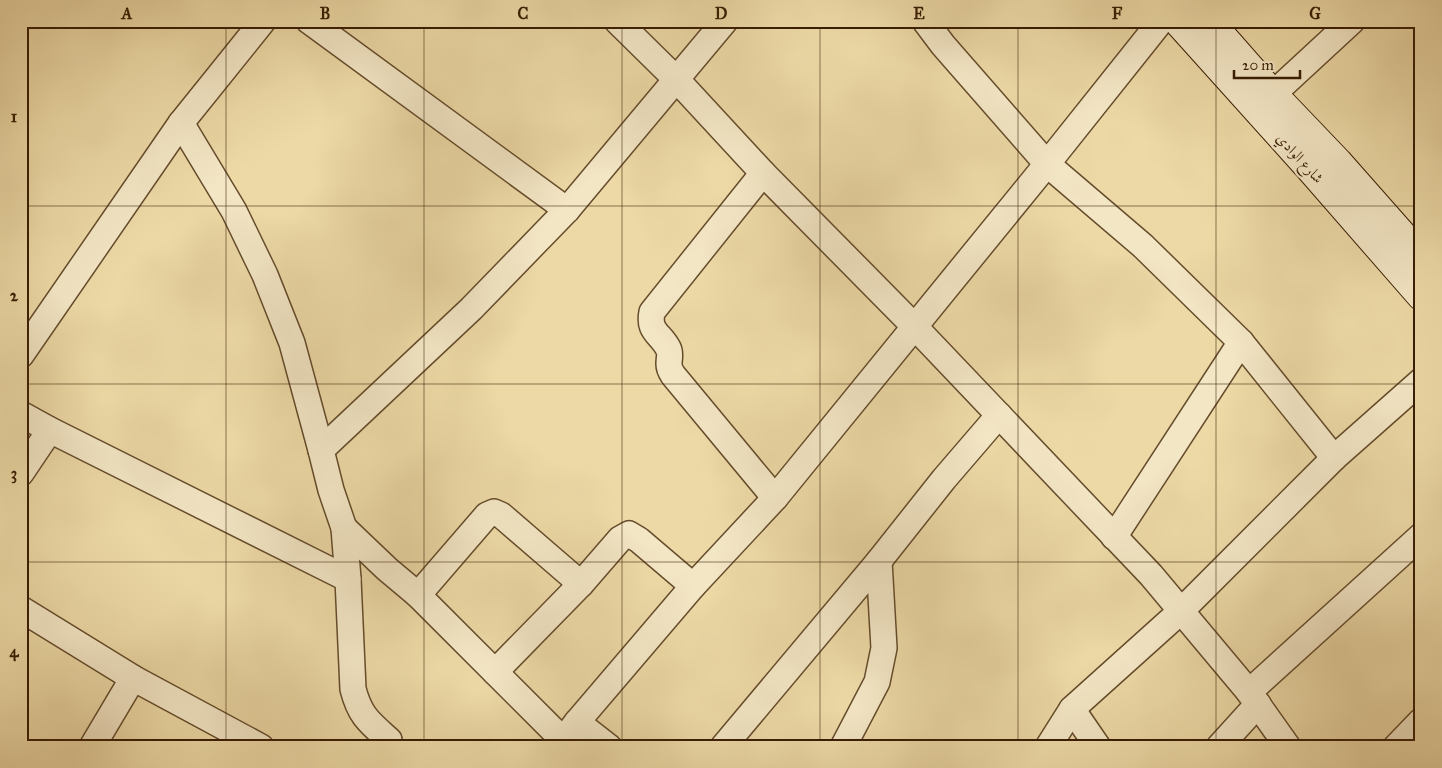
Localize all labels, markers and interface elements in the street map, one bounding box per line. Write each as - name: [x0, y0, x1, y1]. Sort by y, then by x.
- text: A: [121, 4, 133, 23]
- text: B: [320, 4, 330, 23]
- text: C: [518, 4, 529, 23]
- text: D: [715, 4, 728, 23]
- text: E: [913, 4, 925, 23]
- text: F: [1112, 4, 1123, 23]
- text: G: [1309, 4, 1321, 23]
- scale bar: [1234, 48, 1301, 80]
- text: 20 m: [1242, 56, 1274, 74]
- text: 1: [11, 107, 18, 126]
- street label: شارع الوادي: [1270, 129, 1327, 190]
- text: 2: [10, 286, 19, 305]
- text: 3: [11, 464, 17, 484]
- text: 4: [10, 642, 20, 662]

